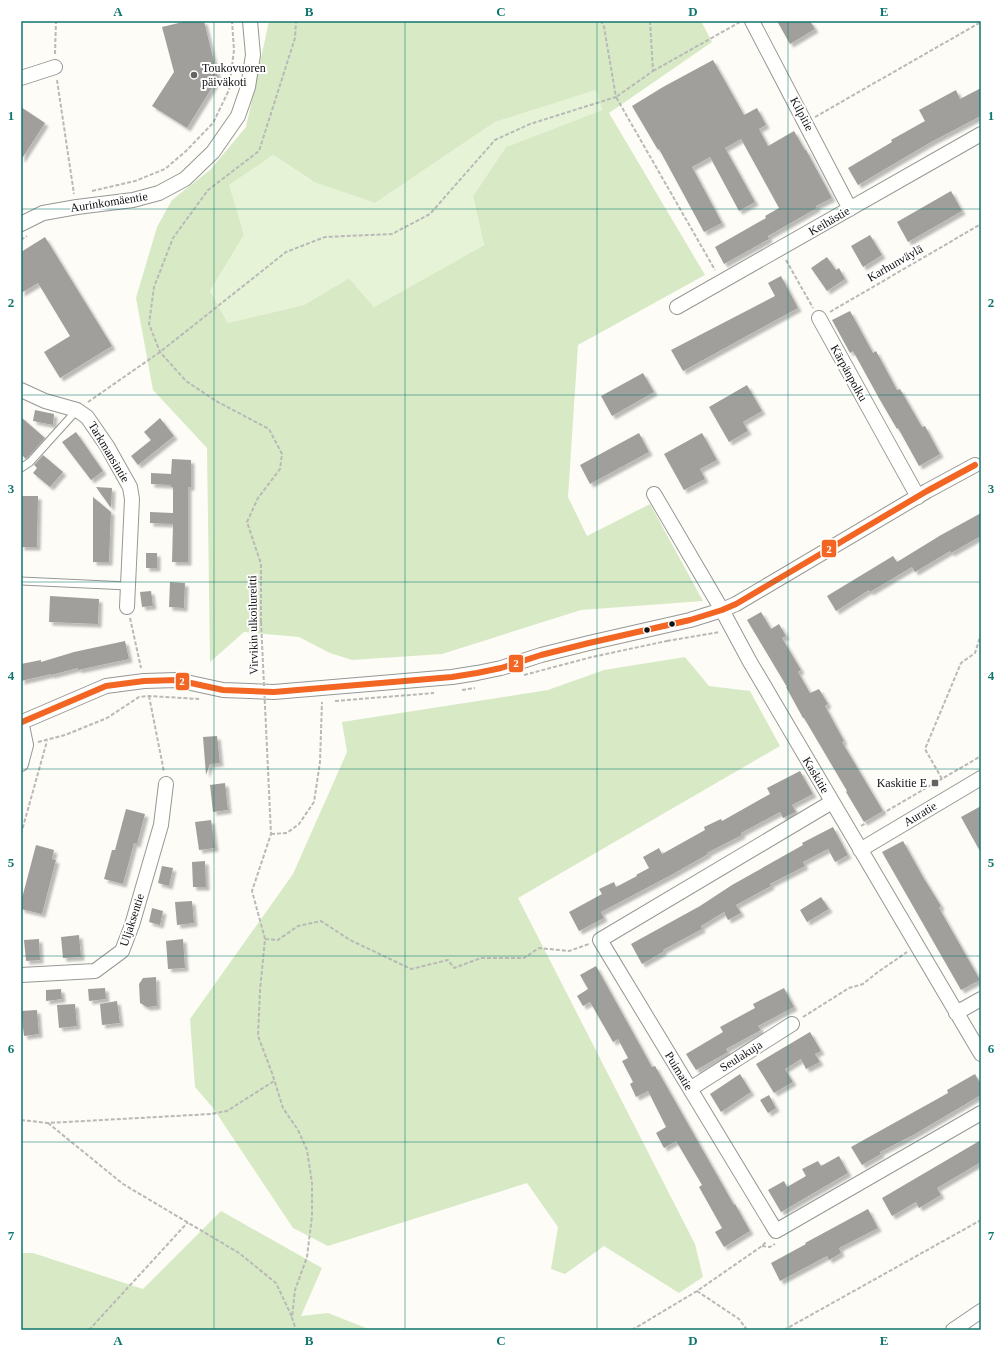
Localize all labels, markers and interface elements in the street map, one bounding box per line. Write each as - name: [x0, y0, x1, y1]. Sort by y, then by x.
- text: A: [113, 4, 123, 19]
- text: B: [305, 4, 314, 19]
- text: C: [496, 4, 506, 19]
- text: D: [688, 4, 698, 19]
- text: E: [880, 4, 888, 19]
- place label: Toukovuoren päiväkoti: [202, 61, 266, 89]
- marker: Toukovuoren päiväkoti: [189, 70, 199, 80]
- street label: Kilpitie: [787, 95, 817, 133]
- text: 1: [8, 108, 14, 123]
- text: 1: [988, 108, 994, 123]
- street label: Aurinkomäentie: [69, 189, 149, 215]
- street label: Keihästie: [806, 204, 852, 238]
- street label: Karhunväylä: [865, 241, 926, 285]
- text: 2: [8, 295, 14, 310]
- text: 2: [988, 295, 994, 310]
- street label: Kärpänpolku: [828, 342, 870, 404]
- street label: Tarkmansintie: [85, 419, 133, 485]
- text: 3: [8, 481, 15, 496]
- text: 3: [988, 481, 995, 496]
- line badge: 2: [821, 539, 837, 558]
- text: 2: [826, 543, 832, 555]
- street label: Virvikin ulkoilureitti: [245, 574, 261, 675]
- unlabelled marker: [667, 619, 677, 629]
- unlabelled marker: [642, 625, 652, 635]
- line badge: 2: [508, 654, 524, 673]
- text: 2: [513, 657, 519, 669]
- text: 4: [8, 668, 15, 683]
- text: 4: [988, 668, 995, 683]
- line badge: 2: [175, 672, 190, 691]
- text: 2: [179, 675, 185, 687]
- street label: Kaskitie: [800, 754, 832, 796]
- place label: Kaskitie E: [877, 776, 927, 790]
- marker: Kaskitie E: [930, 778, 940, 788]
- street label: Auratie: [901, 799, 939, 829]
- text: 5: [8, 855, 15, 870]
- text: 5: [988, 855, 995, 870]
- street label: Uljaksentie: [117, 892, 147, 948]
- street label: Seulakuja: [717, 1037, 765, 1074]
- text: 6: [8, 1041, 15, 1056]
- text: 6: [988, 1041, 995, 1056]
- street label: Puimatie: [662, 1049, 696, 1093]
- text: 7: [8, 1228, 15, 1243]
- text: 7: [988, 1228, 995, 1243]
- text: A: [113, 1333, 123, 1348]
- text: B: [305, 1333, 314, 1348]
- text: C: [496, 1333, 506, 1348]
- text: D: [688, 1333, 698, 1348]
- text: E: [880, 1333, 888, 1348]

